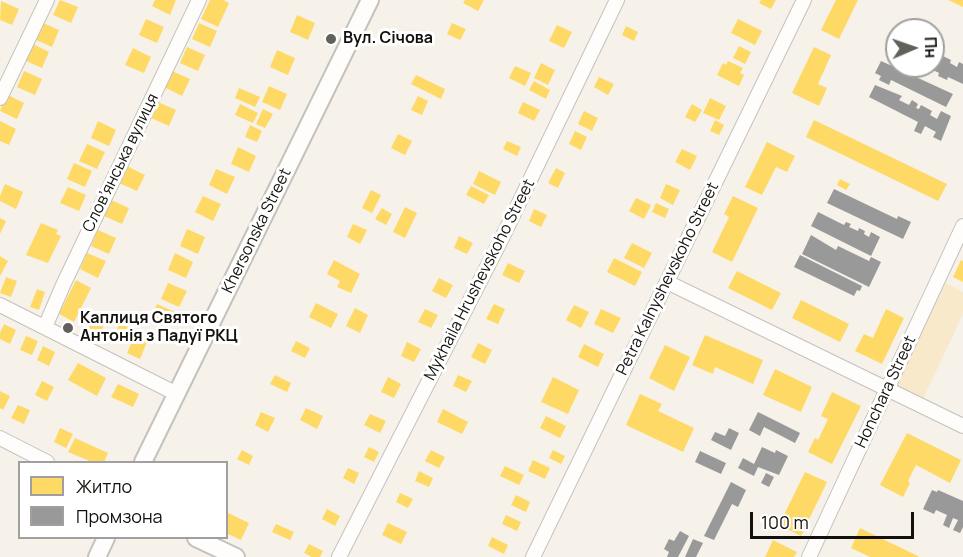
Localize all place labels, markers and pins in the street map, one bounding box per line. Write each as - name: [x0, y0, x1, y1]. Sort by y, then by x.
- place label: Вул. Січова: [343, 29, 433, 49]
- marker: Вул. Січова: [324, 32, 338, 46]
- place label: Каплиця Святого Антонія з Падуї РКЦ: [80, 309, 238, 347]
- marker: Каплиця Святого Антонія з Падуї РКЦ: [61, 321, 75, 335]

